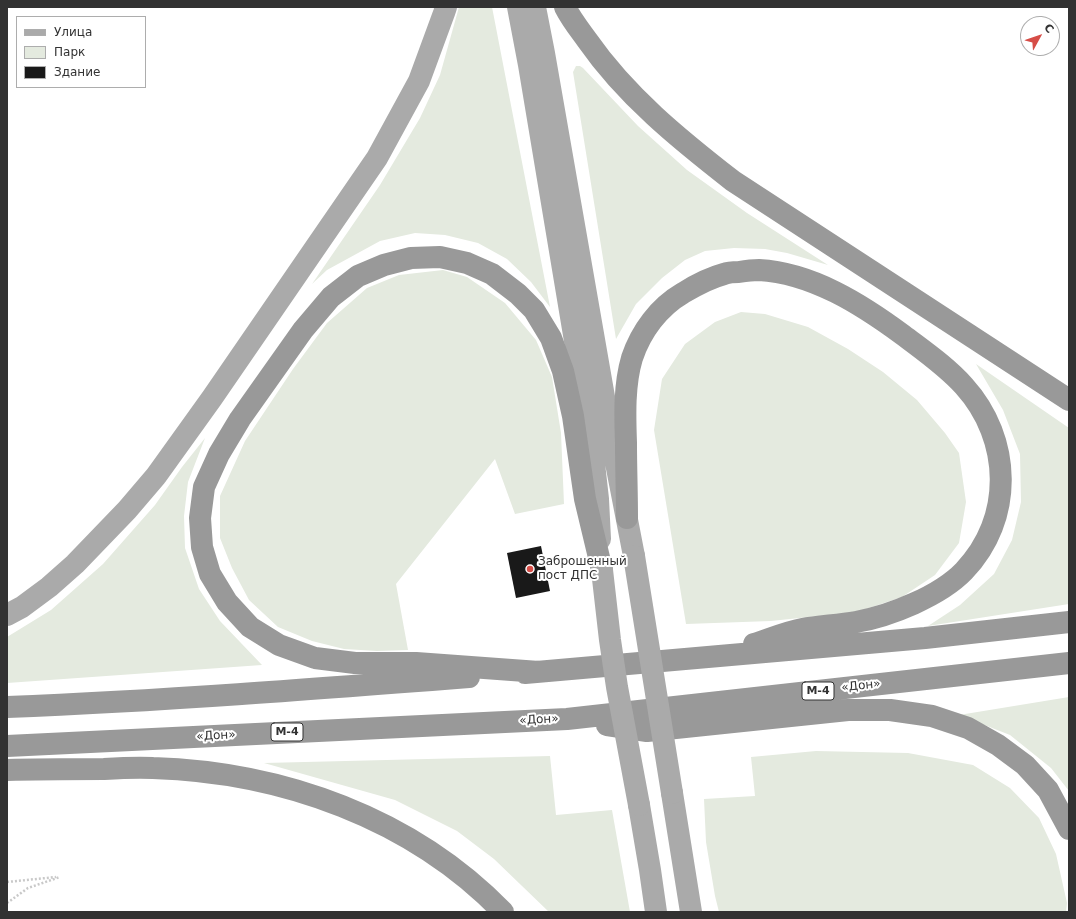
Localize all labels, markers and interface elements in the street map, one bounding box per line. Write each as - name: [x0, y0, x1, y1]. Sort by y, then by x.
- legend: [16, 16, 146, 88]
- north arrow: [1020, 16, 1060, 56]
- text: С: [1041, 21, 1056, 36]
- text: Улица: [54, 25, 92, 39]
- text: Парк: [54, 45, 85, 59]
- text: Здание: [54, 65, 100, 79]
- place label: Заброшенный пост ДПС: [538, 555, 627, 583]
- marker: Заброшенный пост ДПС: [525, 564, 535, 574]
- street label: «Дон»: [841, 677, 881, 695]
- road number: М-4: [802, 682, 834, 700]
- street label: «Дон»: [519, 712, 559, 728]
- road number: М-4: [271, 723, 303, 741]
- street label: «Дон»: [196, 728, 236, 744]

